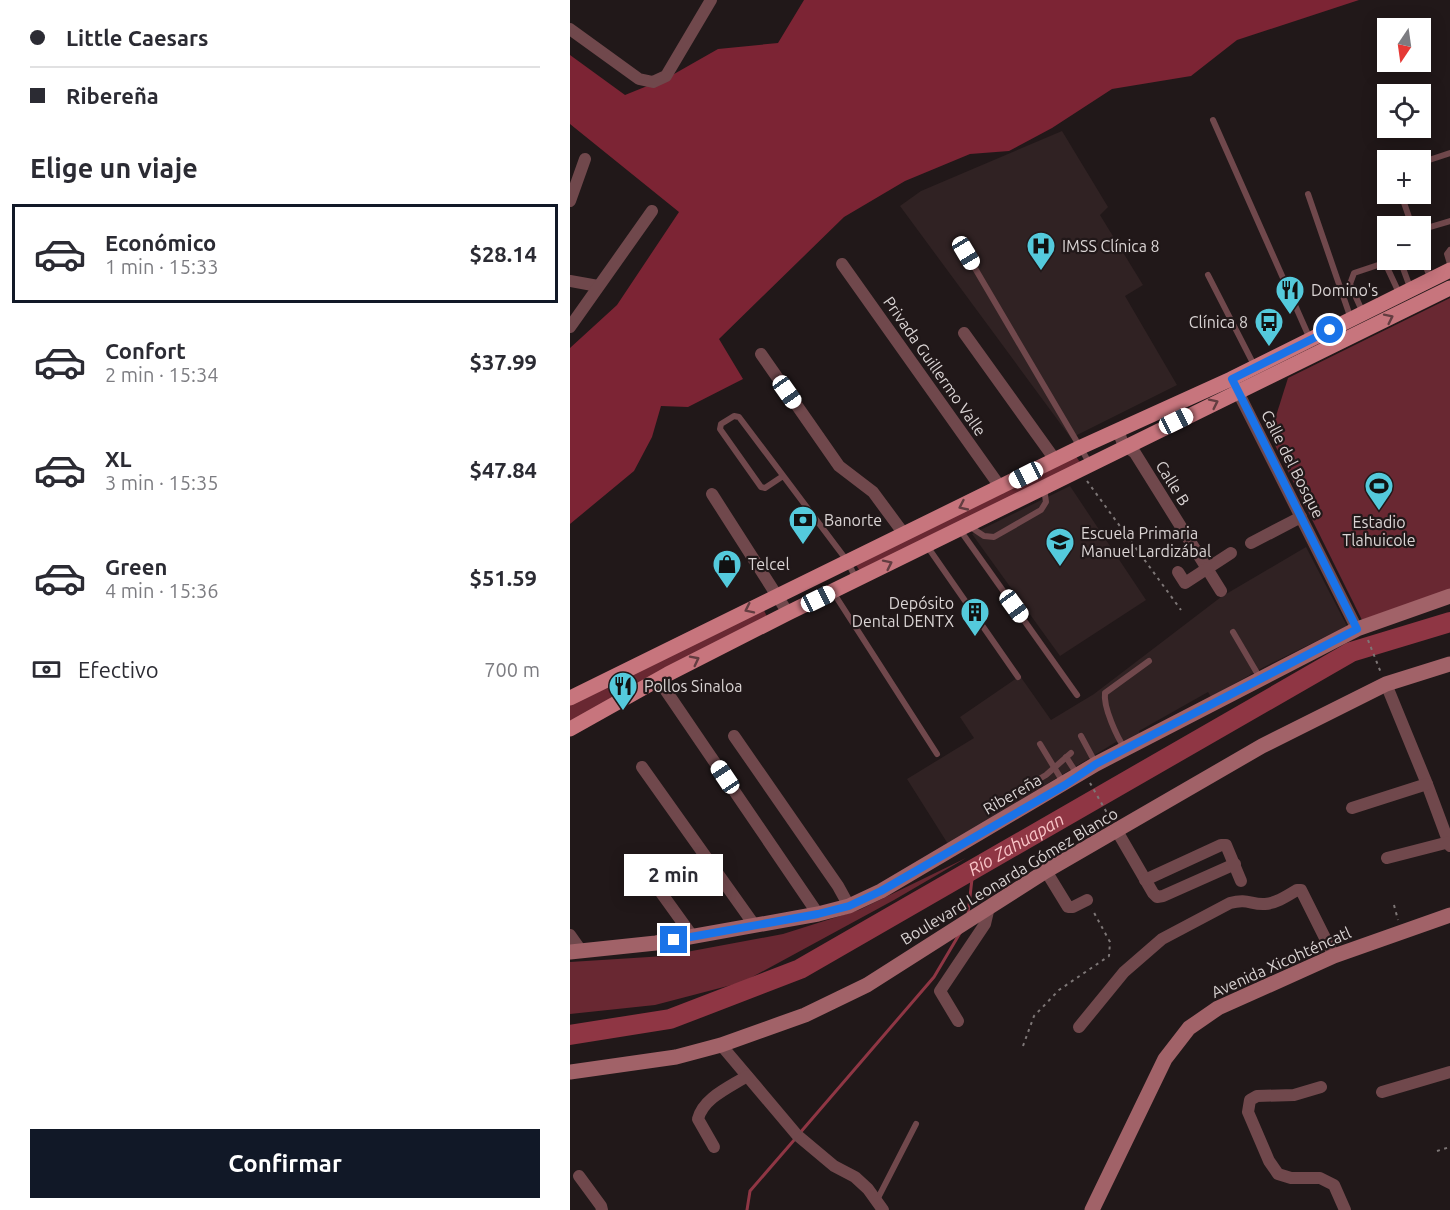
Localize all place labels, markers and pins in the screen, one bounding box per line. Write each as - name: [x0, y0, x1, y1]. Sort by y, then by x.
- hospital icon: IMSS Clínica 8: [1025, 230, 1057, 272]
- place label: IMSS Clínica 8: [1062, 237, 1160, 255]
- restaurant icon: Domino's: [1274, 274, 1306, 316]
- place label: Domino's: [1311, 281, 1378, 299]
- bus stop icon: Clínica 8: [1253, 306, 1285, 348]
- place label: Clínica 8: [1189, 313, 1248, 331]
- sports icon: Estadio Tlahuicole: [1363, 470, 1395, 512]
- bank icon: Banorte: [787, 504, 819, 546]
- place label: Banorte: [824, 511, 882, 529]
- place label: Estadio Tlahuicole: [1342, 513, 1416, 549]
- place label: Escuela Primaria Manuel Lardizábal: [1081, 524, 1211, 560]
- school or university icon: Escuela Primaria Manuel Lardizábal: [1044, 526, 1076, 568]
- shop icon: Telcel: [711, 548, 743, 590]
- place label: Telcel: [748, 555, 790, 573]
- place label: Depósito Dental DENTX: [852, 594, 954, 630]
- building icon: Depósito Dental DENTX: [959, 596, 991, 638]
- restaurant icon: Pollos Sinaloa: [607, 670, 639, 712]
- place label: Pollos Sinaloa: [644, 677, 743, 695]

